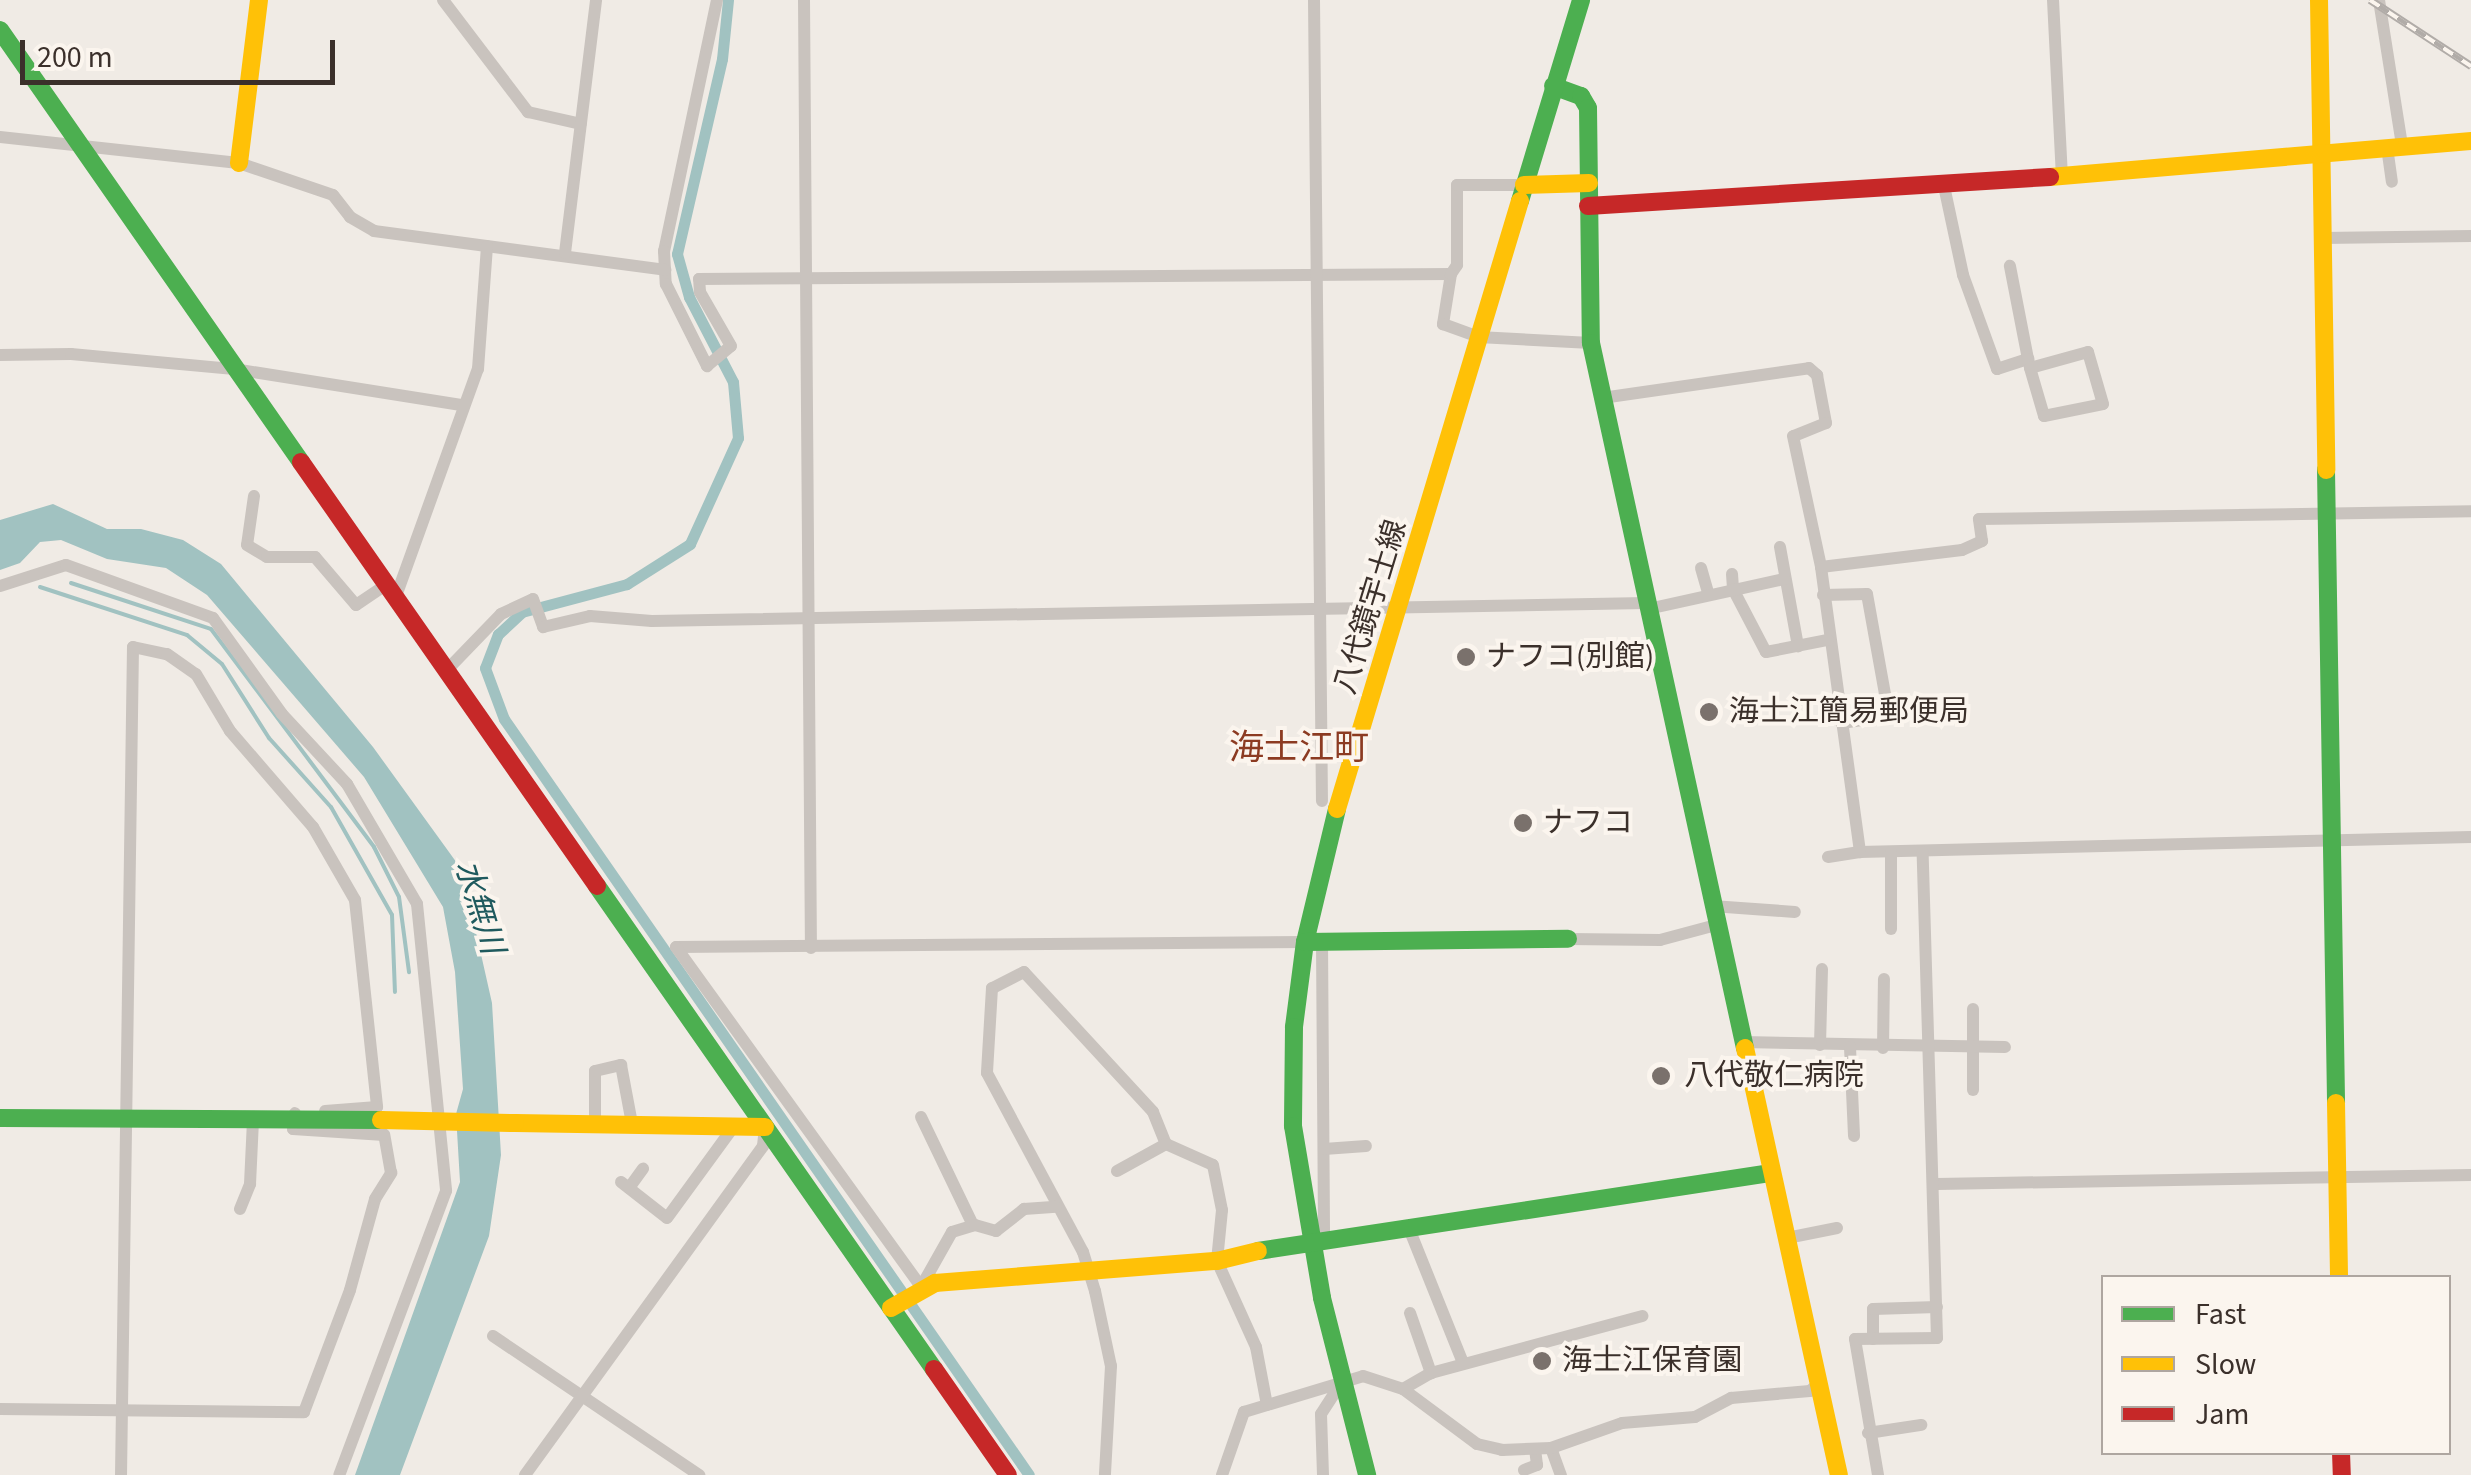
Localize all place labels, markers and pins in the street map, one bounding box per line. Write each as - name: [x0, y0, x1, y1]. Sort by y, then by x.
- place label: ナフコ(別館): [1486, 639, 1654, 675]
- marker: ナフコ(別館): [1455, 646, 1477, 668]
- place label: 海士江簡易郵便局: [1729, 694, 1969, 730]
- marker: 海士江簡易郵便局: [1698, 701, 1720, 723]
- place label: ナフコ: [1543, 805, 1633, 841]
- marker: ナフコ: [1512, 812, 1534, 834]
- place label: 八代敬仁病院: [1684, 1058, 1864, 1094]
- marker: 八代敬仁病院: [1648, 1063, 1674, 1089]
- place label: 海士江保育園: [1562, 1343, 1742, 1379]
- marker: 海士江保育園: [1531, 1350, 1553, 1372]

